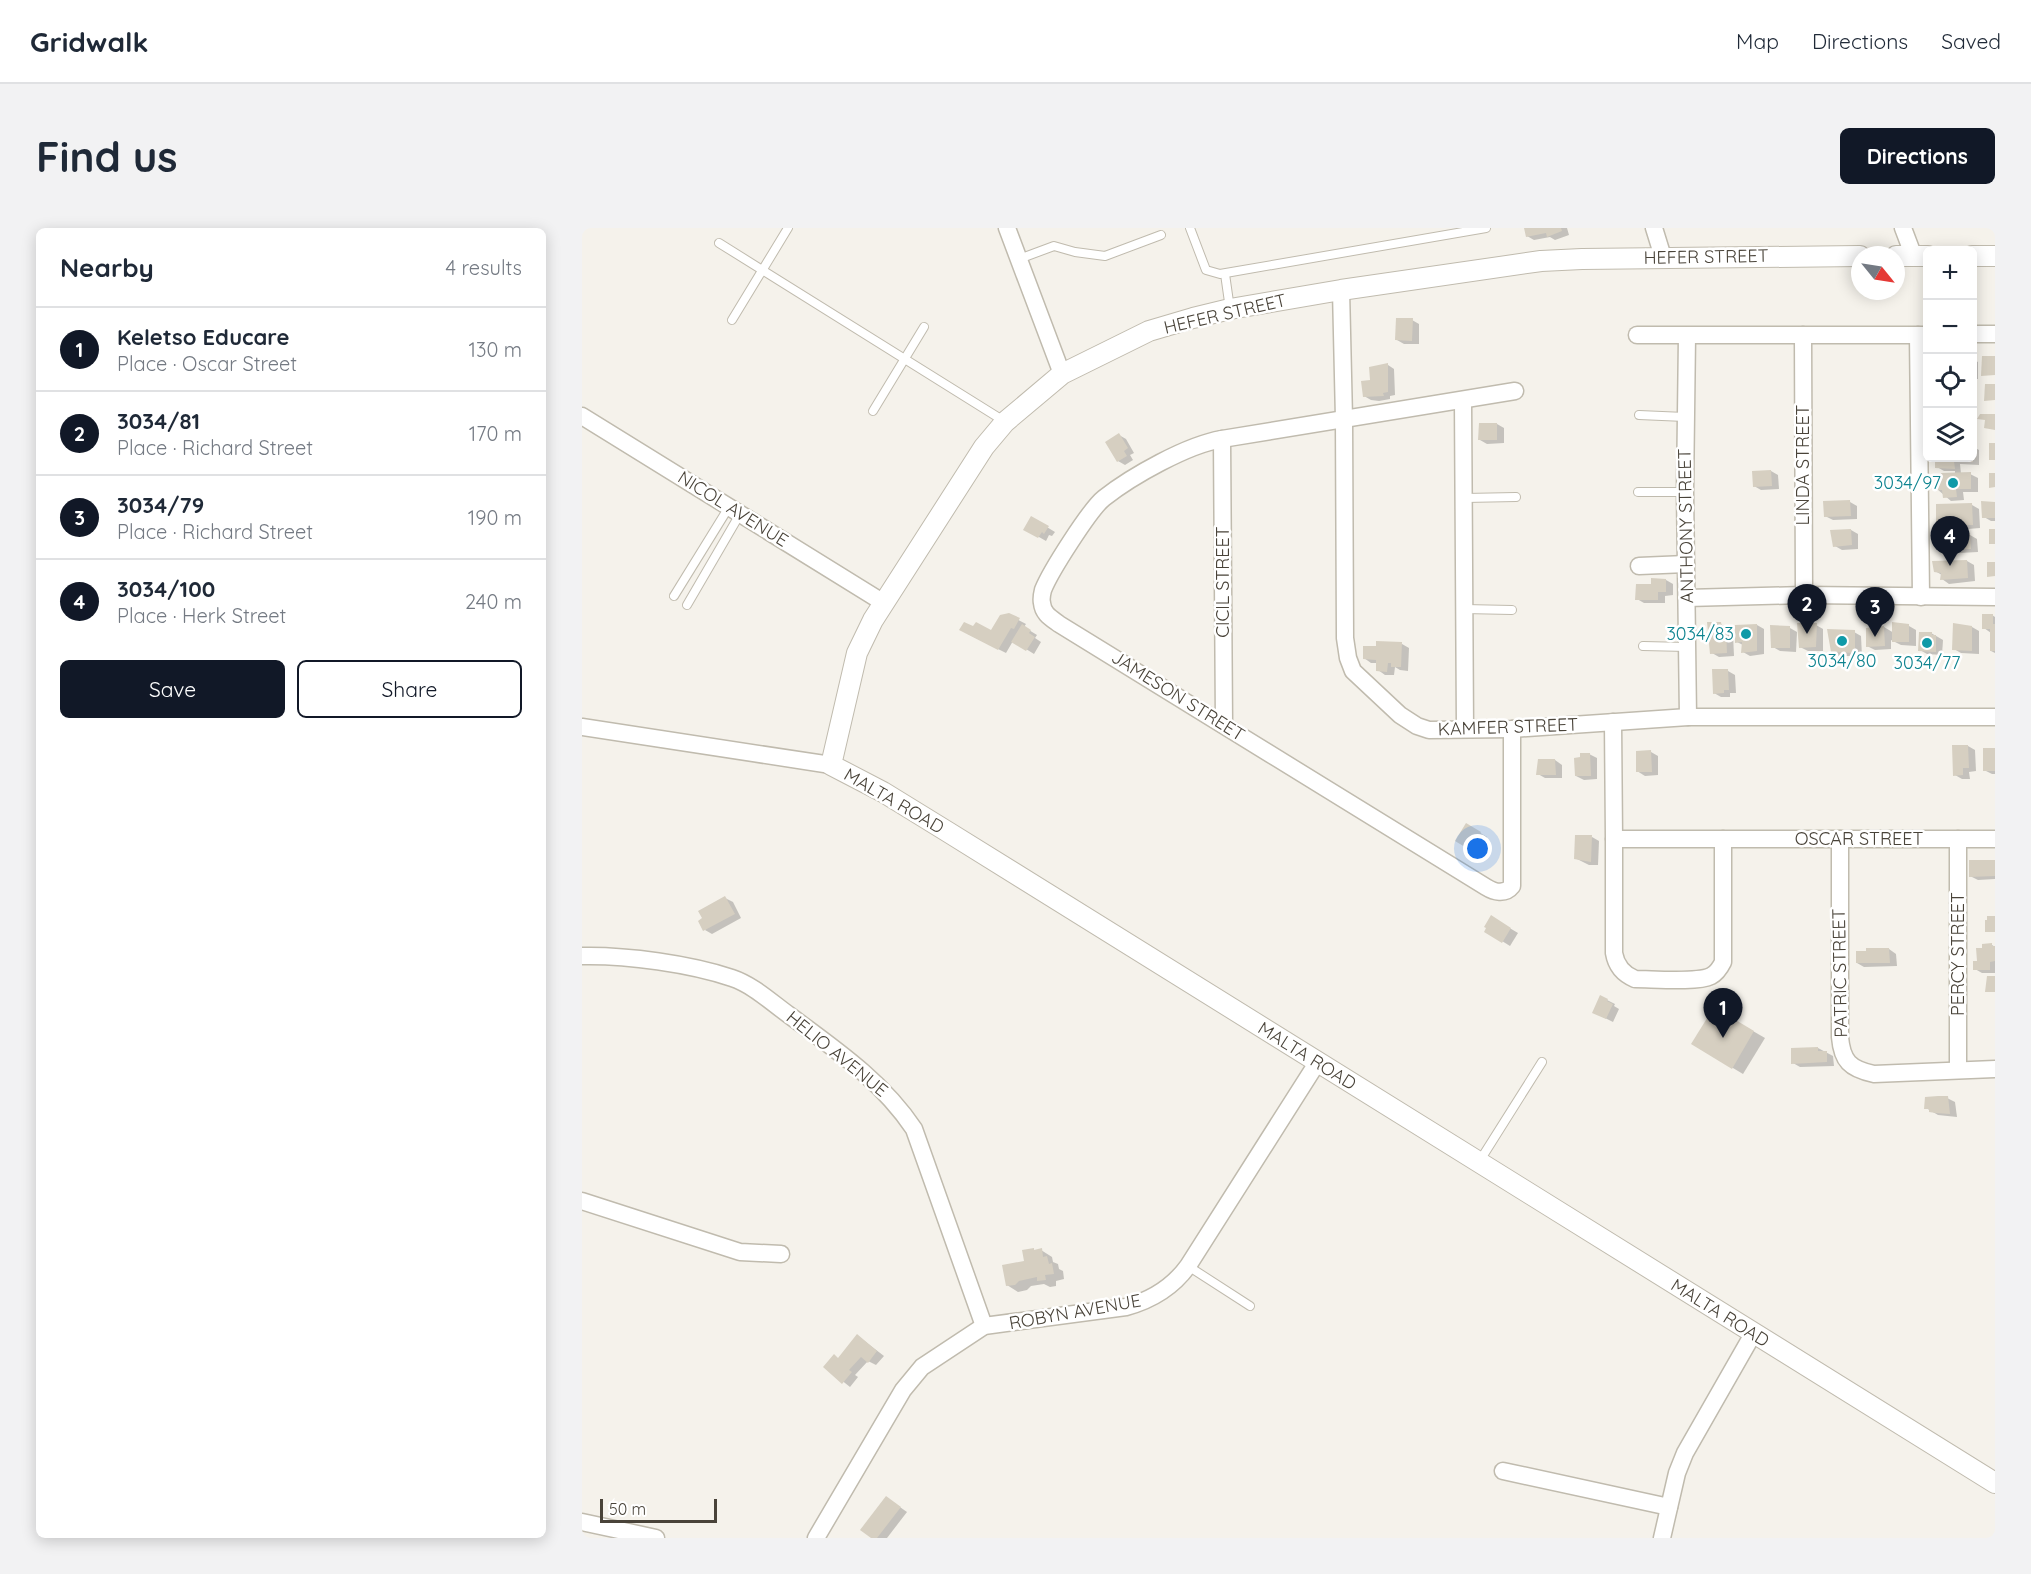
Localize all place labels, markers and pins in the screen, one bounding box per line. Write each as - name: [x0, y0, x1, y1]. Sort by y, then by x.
- place label: 3034/97: [1874, 471, 1941, 494]
- marker: 3034/97: [1946, 476, 1960, 490]
- pin: 4: [1930, 516, 1970, 566]
- pin: 2: [1788, 584, 1826, 634]
- pin: 3: [1856, 588, 1894, 637]
- place label: 3034/83: [1666, 622, 1734, 645]
- marker: 3034/83: [1739, 627, 1753, 641]
- marker: 3034/80: [1835, 634, 1849, 648]
- marker: 3034/77: [1920, 636, 1934, 650]
- place label: 3034/80: [1808, 649, 1876, 672]
- place label: 3034/77: [1894, 651, 1960, 674]
- pin: 1: [1704, 988, 1742, 1038]

